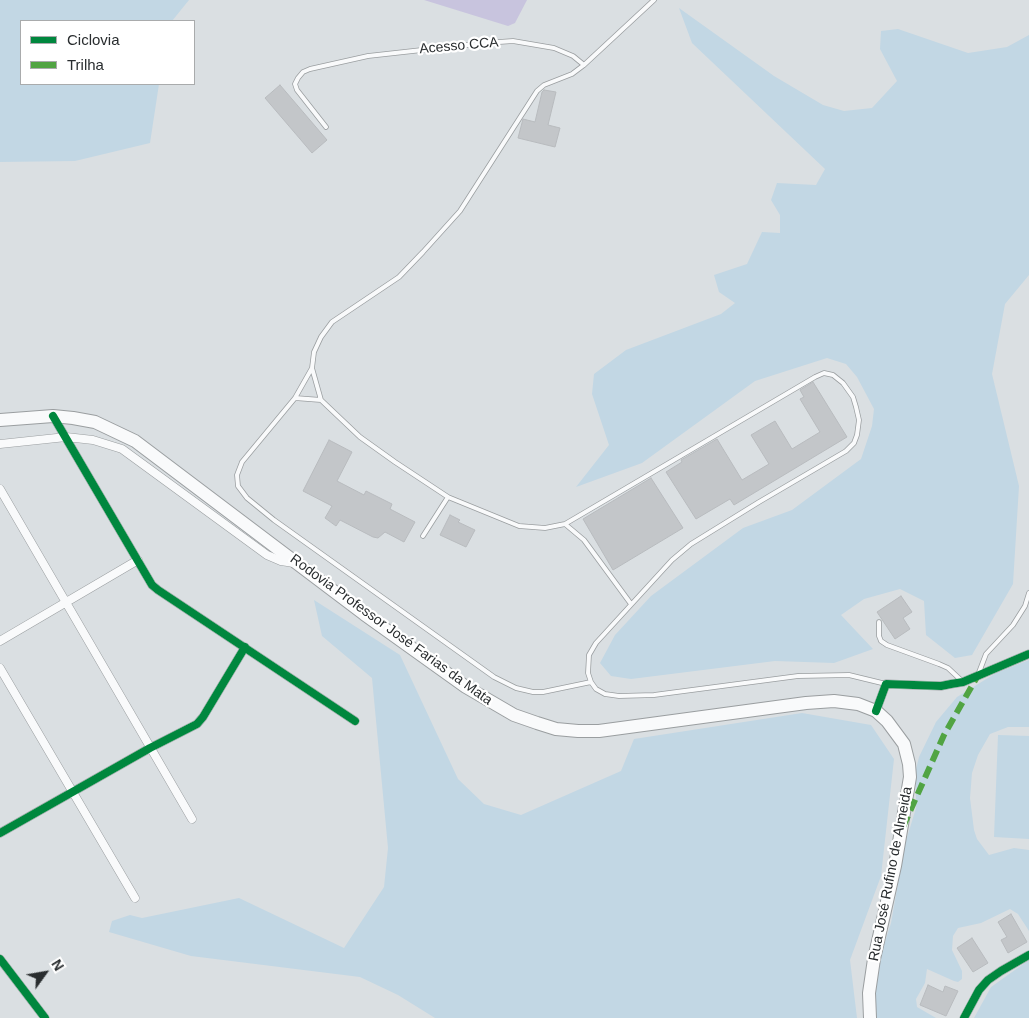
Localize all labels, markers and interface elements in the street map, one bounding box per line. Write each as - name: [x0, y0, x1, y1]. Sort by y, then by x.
- legend: [20, 20, 195, 85]
- text: Ciclovia: [67, 31, 120, 48]
- street label: Acesso CCA: [419, 34, 499, 58]
- text: Trilha: [67, 56, 104, 73]
- street label: Rodovia Professor José Farias da Mata: [287, 551, 495, 709]
- street label: Rua José Rufino de Almeida: [866, 785, 916, 963]
- north arrow: [20, 948, 70, 998]
- text: N: [48, 957, 67, 974]

